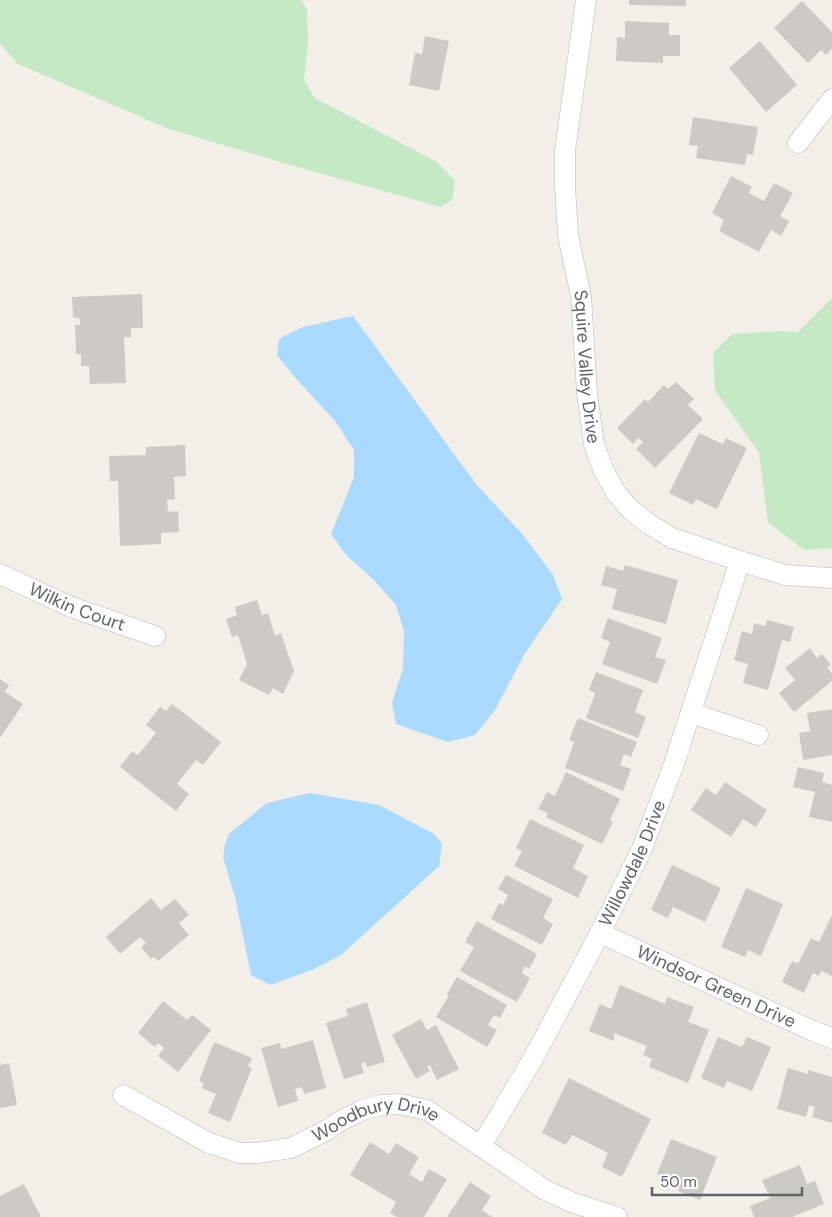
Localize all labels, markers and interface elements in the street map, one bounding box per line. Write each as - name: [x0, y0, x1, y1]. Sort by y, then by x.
- street label: Squire Valley Drive: [568, 288, 606, 445]
- street label: Wilkin Court: [25, 577, 129, 637]
- street label: Willowdale Drive: [593, 797, 671, 931]
- street label: Windsor Green Drive: [633, 939, 800, 1034]
- street label: Woodbury Drive: [308, 1092, 445, 1148]
- scale bar: [652, 1164, 802, 1196]
- text: 50 m: [660, 1172, 697, 1192]

